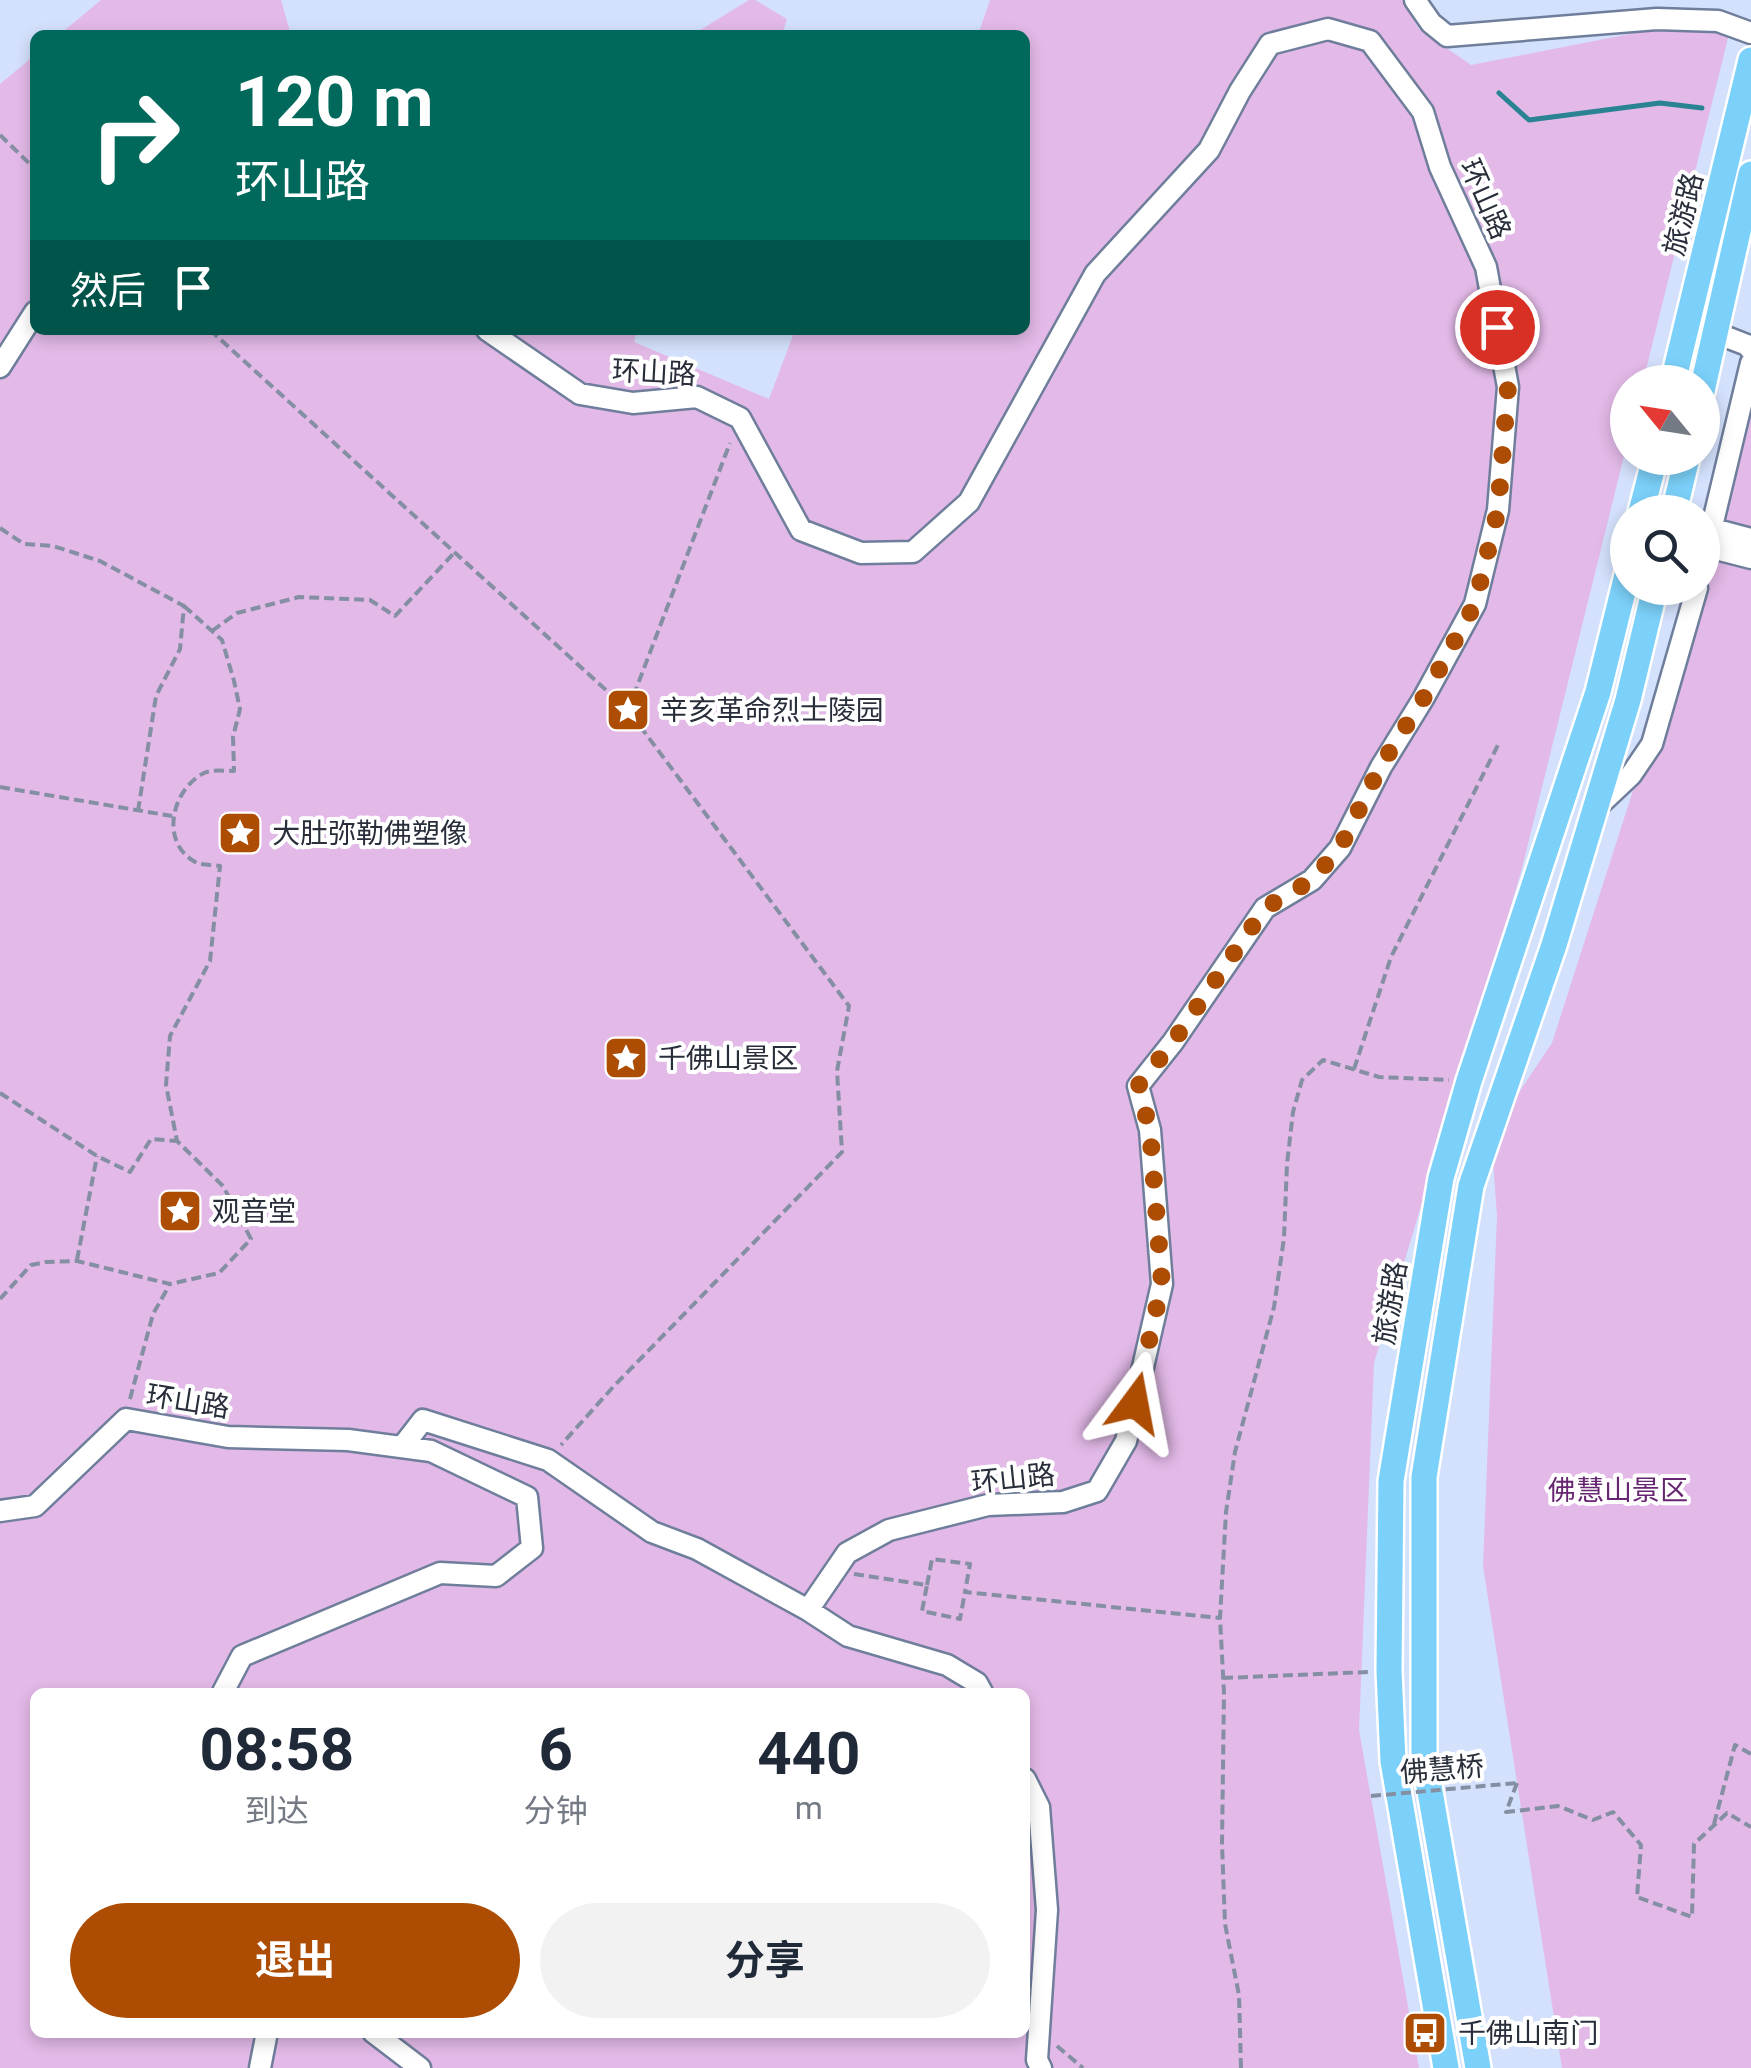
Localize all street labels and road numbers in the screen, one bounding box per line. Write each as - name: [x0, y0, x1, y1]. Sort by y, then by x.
- street label: 环山路: [1453, 154, 1518, 244]
- street label: 旅游路: [1657, 169, 1710, 259]
- street label: 环山路: [611, 354, 697, 391]
- street label: 旅游路: [1368, 1259, 1413, 1347]
- street label: 环山路: [144, 1379, 232, 1424]
- street label: 环山路: [970, 1458, 1057, 1499]
- street label: 佛慧桥: [1399, 1749, 1485, 1790]

